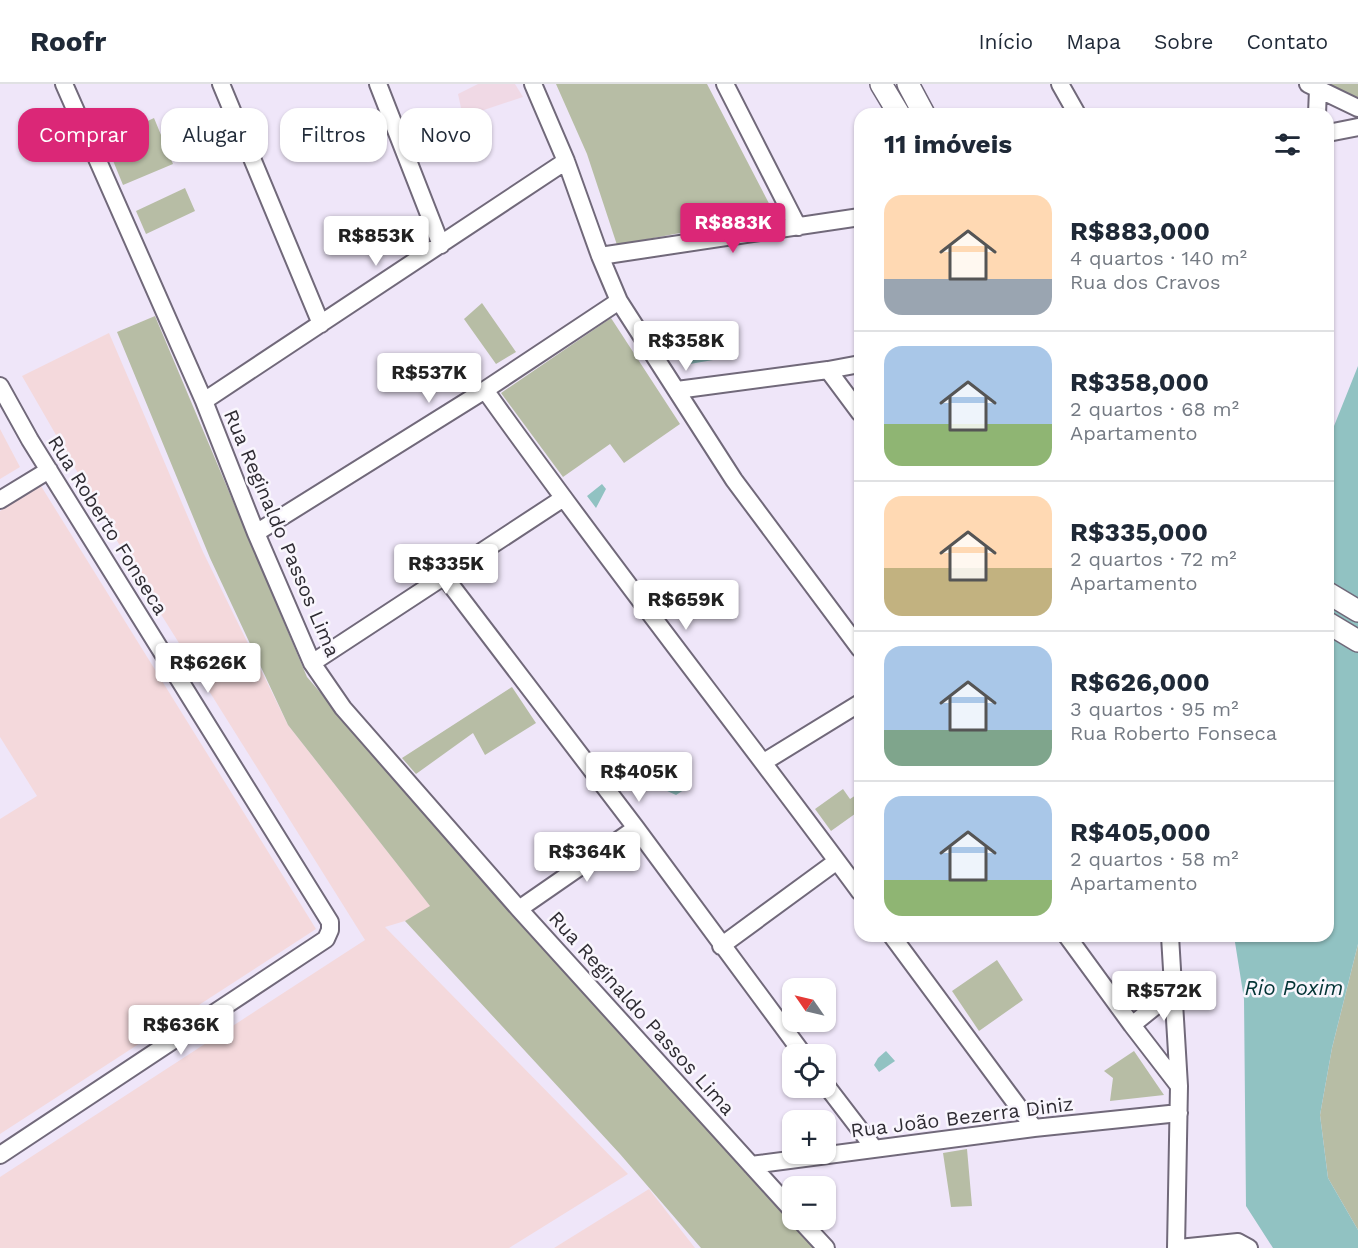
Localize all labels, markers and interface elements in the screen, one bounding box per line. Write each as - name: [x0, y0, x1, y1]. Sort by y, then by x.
- text: Roofr: [30, 25, 106, 58]
- text: Início: [978, 29, 1033, 54]
- text: Mapa: [1066, 29, 1121, 54]
- text: Sobre: [1154, 29, 1213, 54]
- text: Contato: [1246, 29, 1328, 54]
- chip: Comprar: [18, 108, 149, 162]
- chip: Alugar: [161, 108, 268, 162]
- chip: Filtros: [280, 108, 387, 162]
- chip: Novo: [399, 108, 492, 162]
- icon: filters: [1271, 128, 1304, 161]
- text: 11 imóveis: [884, 129, 1012, 159]
- pin: R$883K: [684, 203, 782, 254]
- text: R$883K: [694, 210, 772, 234]
- pin: R$853K: [327, 216, 425, 267]
- text: R$883,000: [1070, 216, 1210, 246]
- icon: home: [932, 219, 1004, 291]
- text: R$853K: [338, 223, 414, 247]
- text: 4 quartos · 140 m²: [1070, 246, 1247, 270]
- text: Rua dos Cravos: [1070, 270, 1221, 294]
- pin: R$358K: [637, 321, 735, 372]
- text: R$358K: [648, 328, 724, 352]
- pin: R$537K: [380, 353, 478, 404]
- text: R$537K: [391, 360, 467, 384]
- text: R$358,000: [1070, 367, 1209, 397]
- icon: home: [932, 370, 1004, 442]
- text: 2 quartos · 68 m²: [1070, 397, 1239, 421]
- street label: Rua Reginaldo Passos Lima: [219, 406, 345, 660]
- text: Apartamento: [1070, 421, 1198, 445]
- street label: Rua Roberto Fonseca: [43, 431, 173, 619]
- text: R$335,000: [1070, 517, 1208, 547]
- icon: home: [932, 520, 1004, 592]
- pin: R$335K: [397, 544, 495, 595]
- text: 2 quartos · 72 m²: [1070, 547, 1237, 571]
- text: R$335K: [408, 551, 484, 575]
- text: Apartamento: [1070, 571, 1198, 595]
- pin: R$659K: [637, 580, 735, 631]
- text: R$659K: [648, 587, 724, 611]
- pin: R$626K: [159, 643, 257, 694]
- text: R$626K: [169, 650, 247, 674]
- text: R$626,000: [1070, 667, 1210, 697]
- icon: home: [932, 670, 1004, 742]
- text: 3 quartos · 95 m²: [1070, 697, 1238, 721]
- text: Rua Roberto Fonseca: [1070, 721, 1277, 745]
- pin: R$405K: [590, 752, 688, 803]
- text: R$405K: [600, 759, 678, 783]
- text: R$405,000: [1070, 817, 1211, 847]
- icon: home: [932, 820, 1004, 892]
- pin: R$364K: [538, 832, 636, 883]
- text: R$364K: [548, 839, 626, 863]
- text: 2 quartos · 58 m²: [1070, 847, 1238, 871]
- text: Apartamento: [1070, 871, 1198, 895]
- street label: Rua Reginaldo Passos Lima: [544, 906, 740, 1120]
- pin: R$572K: [1115, 971, 1213, 1022]
- water label: Rio Poxim: [1245, 975, 1343, 1000]
- north arrow: [782, 978, 836, 1032]
- map controls: [782, 978, 836, 1230]
- text: R$572K: [1126, 978, 1202, 1002]
- pin: R$636K: [132, 1005, 230, 1056]
- text: R$636K: [143, 1012, 219, 1036]
- button: locate: [782, 1044, 836, 1098]
- street label: Rua João Bezerra Diniz: [849, 1091, 1075, 1143]
- button: +: [782, 1110, 836, 1164]
- button: −: [782, 1176, 836, 1230]

